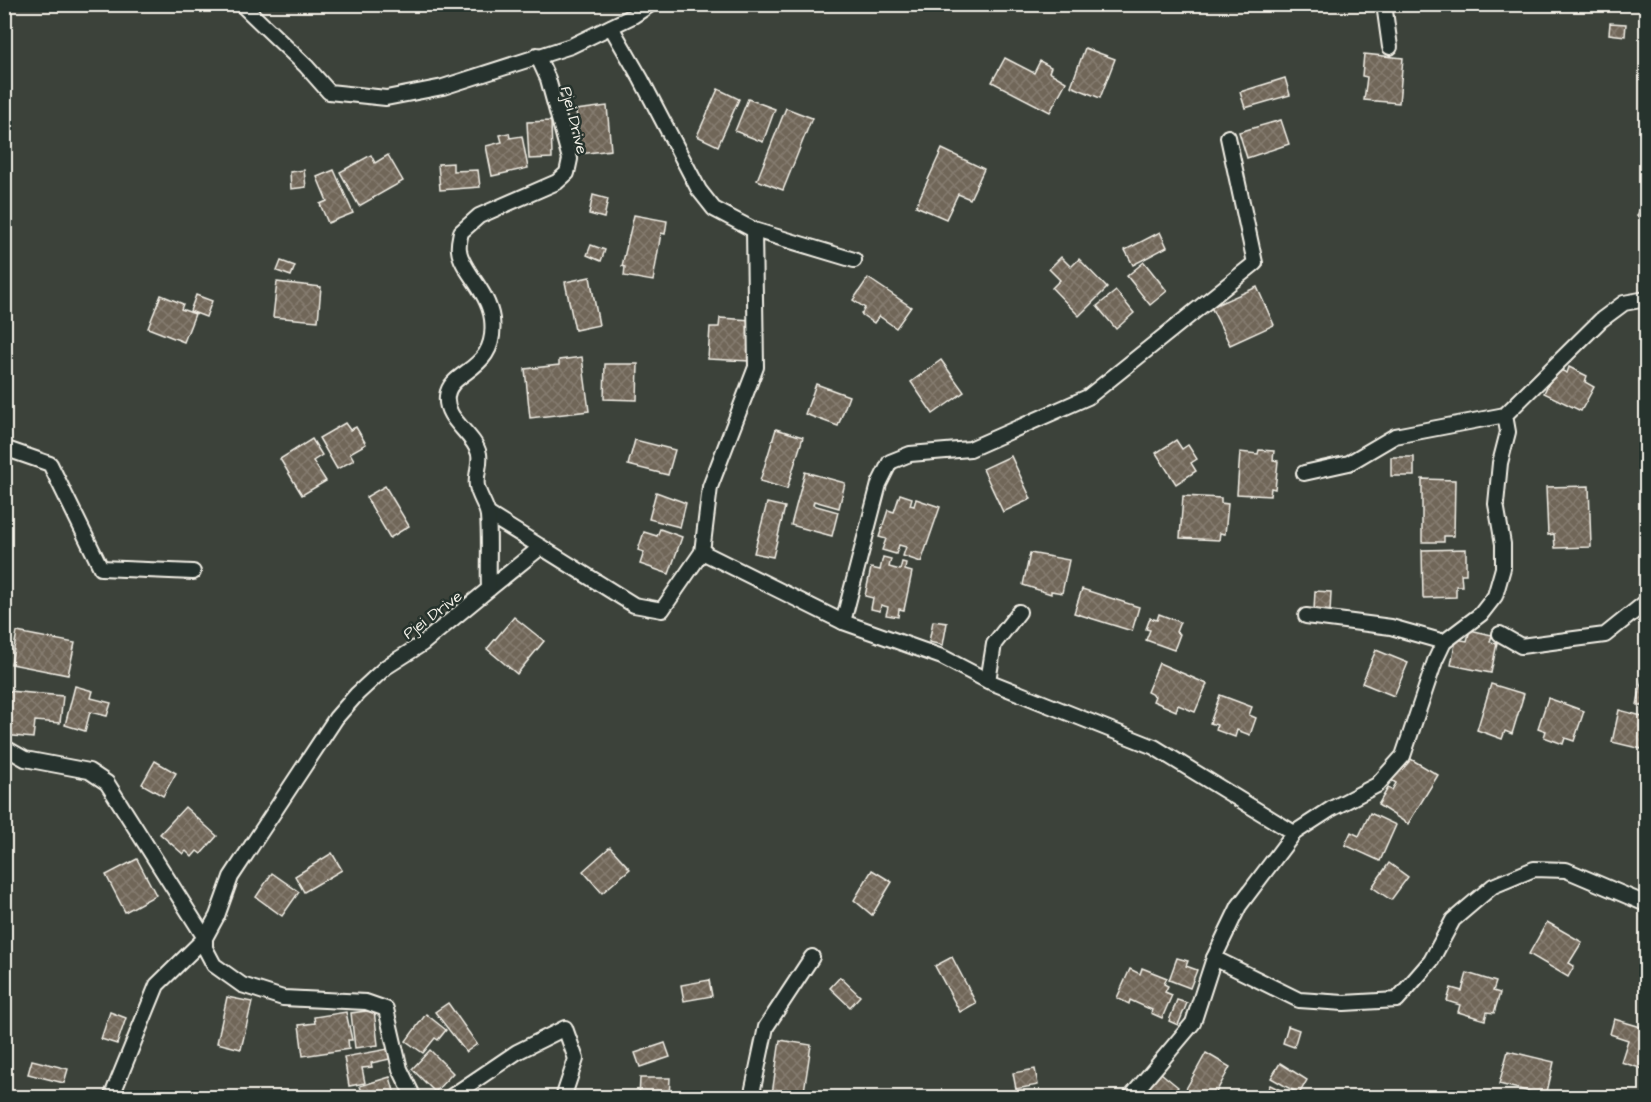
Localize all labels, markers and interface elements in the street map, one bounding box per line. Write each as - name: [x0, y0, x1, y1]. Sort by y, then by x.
- street label: Pjei Drive: [555, 84, 593, 157]
- street label: Pjei Drive: [398, 585, 467, 644]

